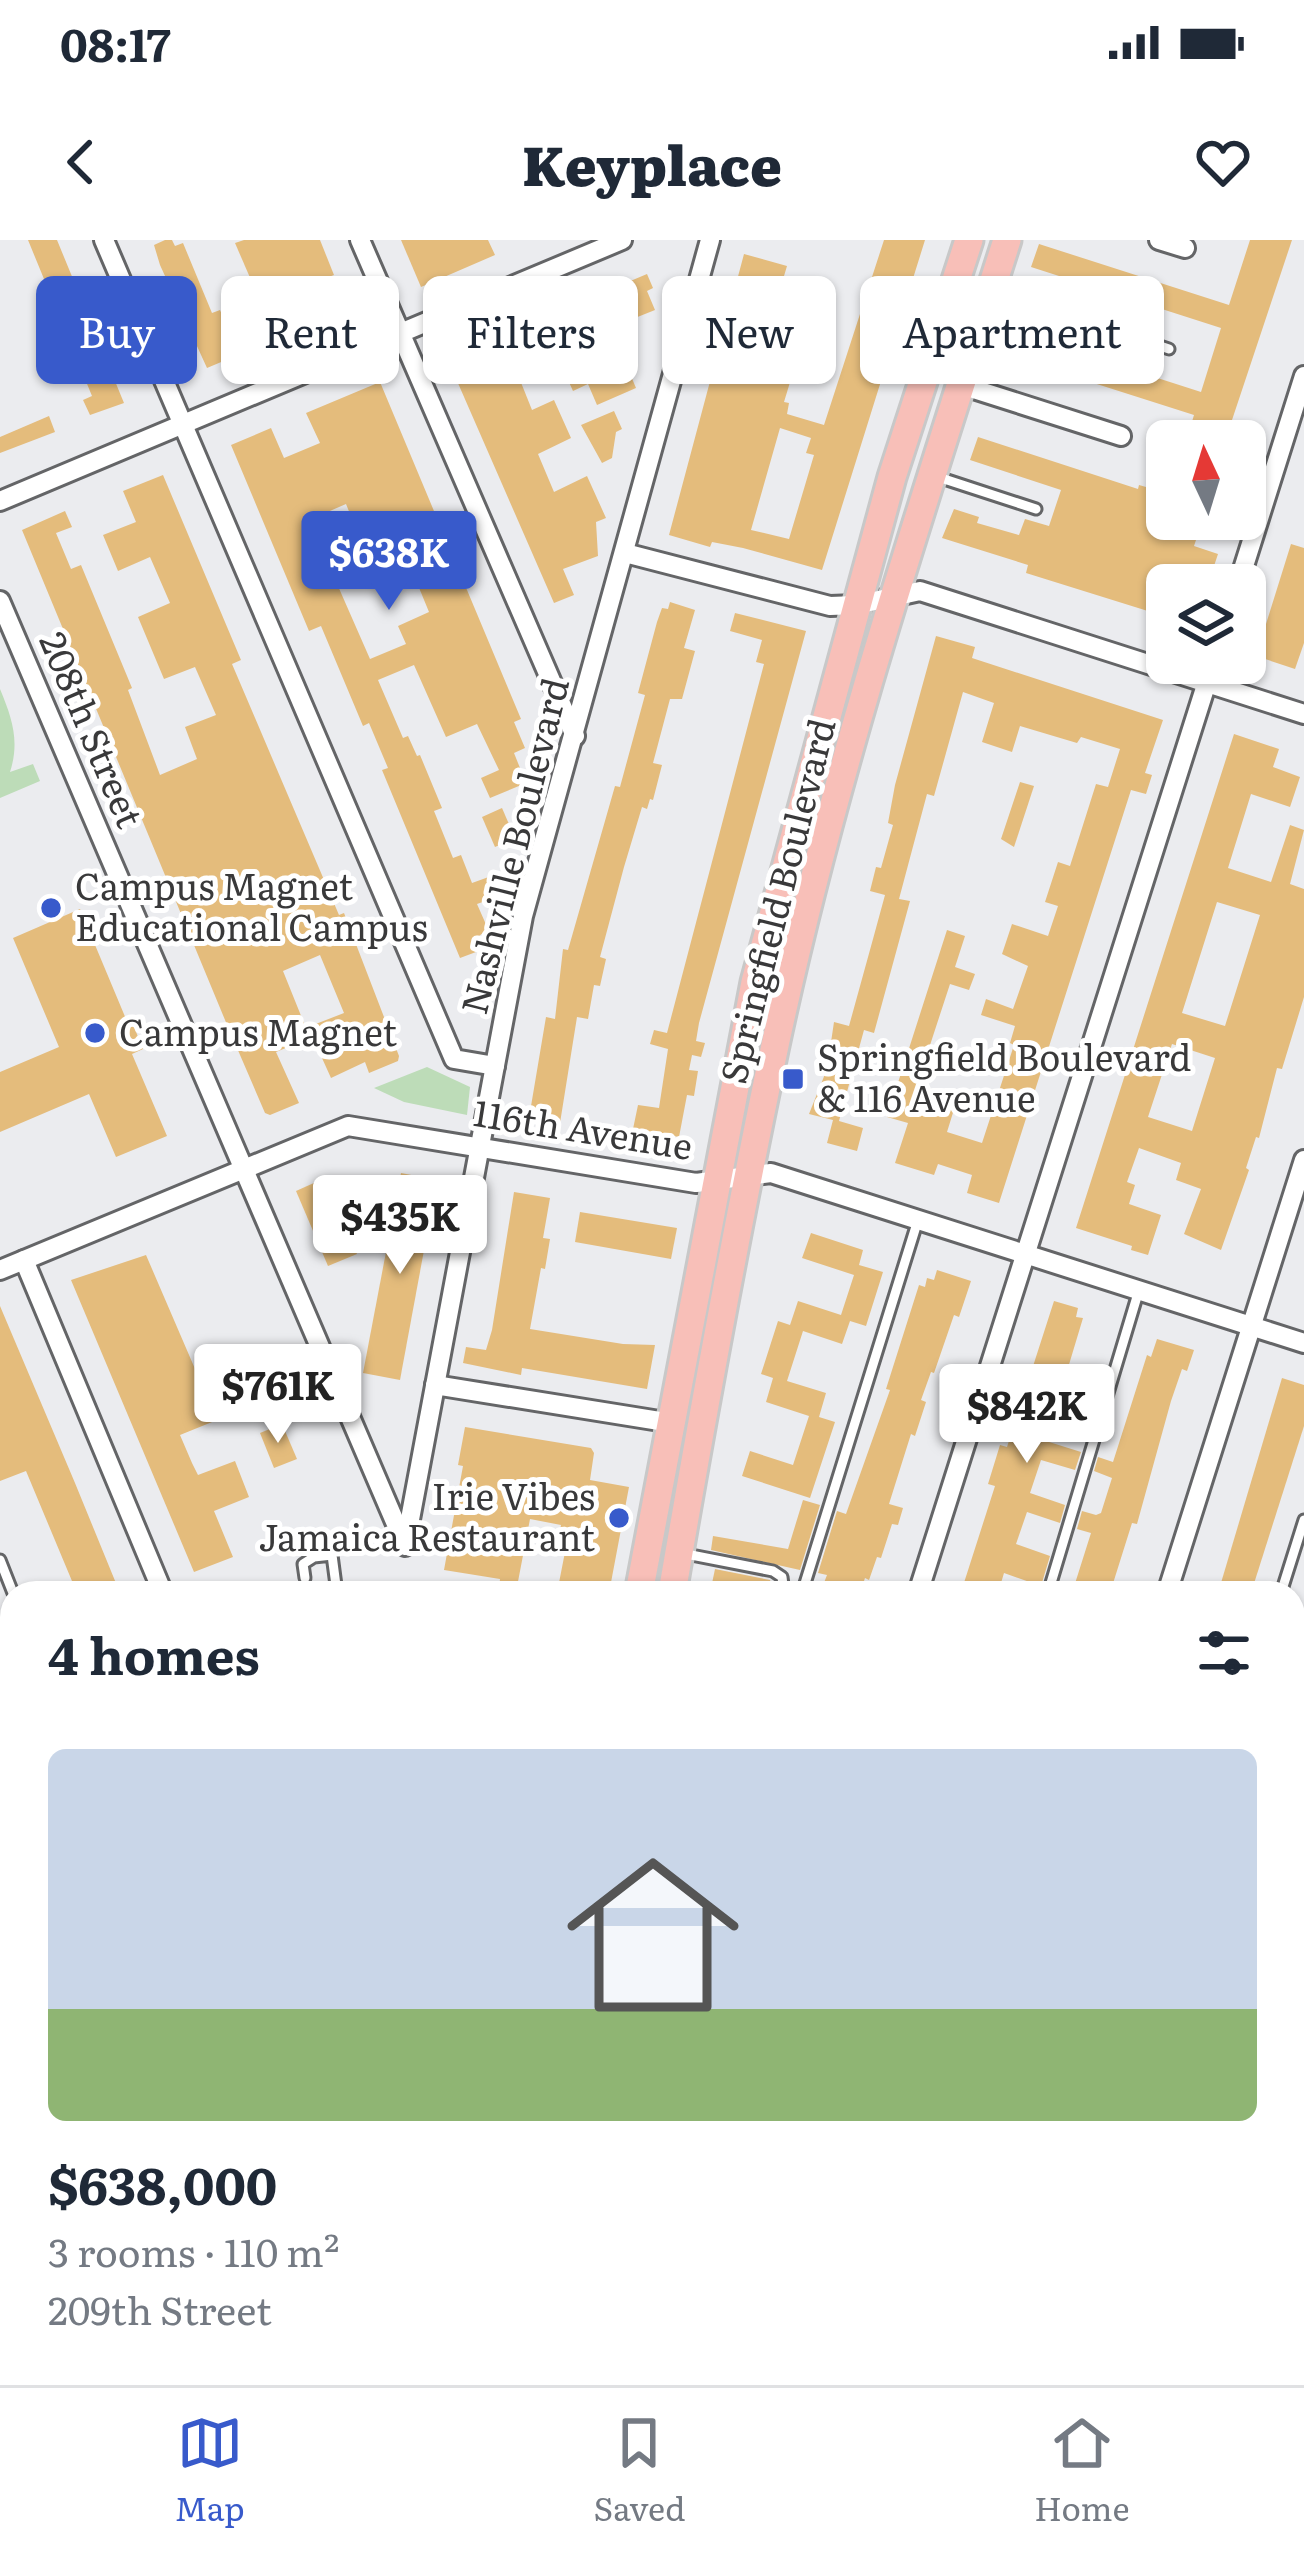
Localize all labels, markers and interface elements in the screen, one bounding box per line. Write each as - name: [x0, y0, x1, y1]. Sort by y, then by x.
- text: 08:17: [60, 9, 171, 76]
- text: Keyplace: [522, 122, 782, 203]
- icon: back: [48, 129, 114, 195]
- icon: heart: [1190, 129, 1256, 195]
- chip: Buy: [36, 276, 197, 384]
- chip: Rent: [221, 276, 399, 384]
- chip: Filters: [423, 276, 638, 384]
- chip: New: [662, 276, 836, 384]
- chip: Apartment: [860, 276, 1164, 384]
- north arrow: [1146, 420, 1266, 540]
- map controls: [1146, 420, 1266, 684]
- pin: $638K: [305, 511, 473, 613]
- text: $638K: [328, 521, 450, 579]
- button: layers: [1146, 564, 1266, 684]
- street label: 208th Street: [28, 623, 158, 835]
- street label: Nashville Boulevard: [445, 672, 580, 1019]
- street label: Springfield Boulevard: [705, 712, 847, 1088]
- place label: Campus Magnet Educational Campus: [75, 858, 428, 952]
- marker: Campus Magnet Educational Campus: [38, 895, 64, 921]
- place label: Campus Magnet: [119, 1004, 397, 1057]
- marker: Campus Magnet: [82, 1020, 108, 1046]
- place label: Springfield Boulevard & 116 Avenue: [817, 1029, 1191, 1123]
- marker: Springfield Boulevard & 116 Avenue: [780, 1066, 806, 1092]
- street label: 116th Avenue: [470, 1084, 696, 1171]
- pin: $435K: [316, 1175, 484, 1277]
- text: $435K: [340, 1185, 460, 1243]
- pin: $761K: [194, 1344, 362, 1446]
- text: $761K: [221, 1354, 335, 1412]
- pin: $842K: [943, 1364, 1111, 1466]
- text: $842K: [966, 1374, 1088, 1432]
- place label: Irie Vibes Jamaica Restaurant: [259, 1468, 595, 1562]
- marker: Irie Vibes Jamaica Restaurant: [606, 1505, 632, 1531]
- text: 4 homes: [48, 1615, 260, 1691]
- icon: filters: [1191, 1620, 1257, 1686]
- icon: home: [545, 1827, 761, 2043]
- text: $638,000: [48, 2145, 277, 2221]
- text: 3 rooms · 110 m²: [48, 2221, 339, 2279]
- text: 209th Street: [48, 2279, 272, 2337]
- tab: Map: [174, 2410, 245, 2531]
- tab: Saved: [594, 2410, 685, 2531]
- tab: Home: [1034, 2410, 1130, 2531]

